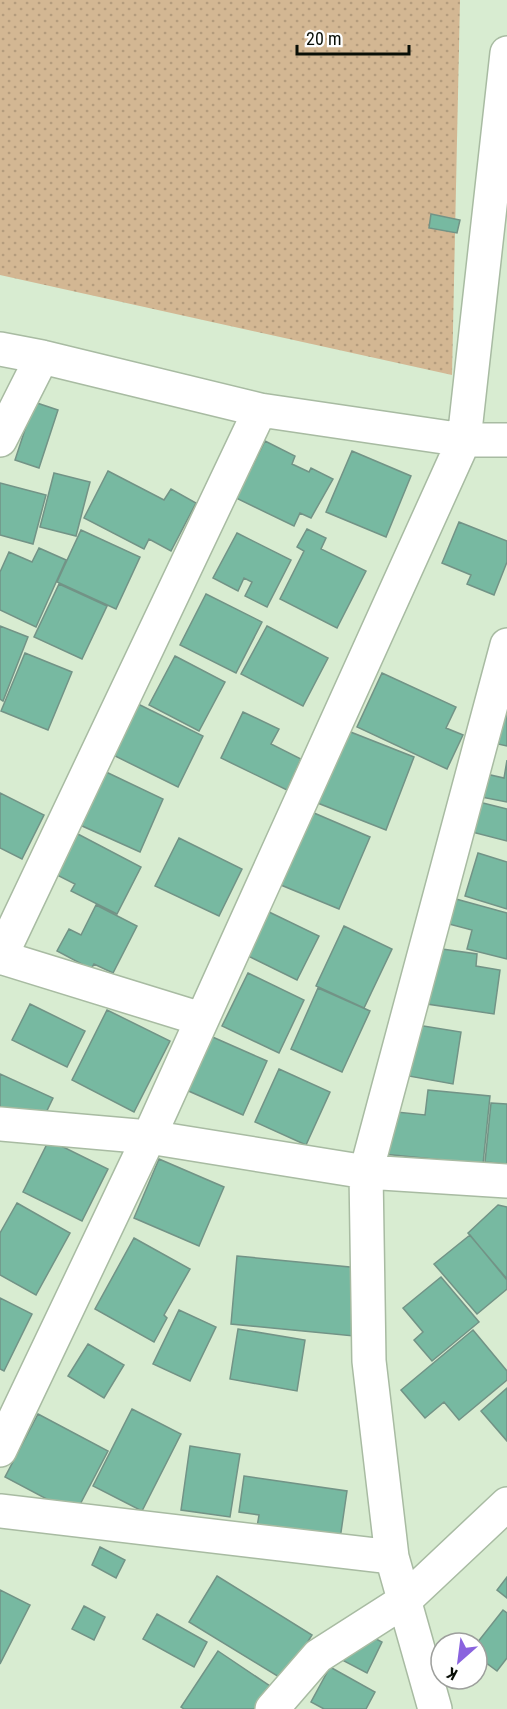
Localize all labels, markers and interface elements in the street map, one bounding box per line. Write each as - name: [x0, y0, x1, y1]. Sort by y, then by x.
- scale bar: [297, 18, 410, 56]
- text: 20 m: [306, 28, 341, 49]
- north arrow: [429, 1631, 489, 1691]
- text: K: [444, 1663, 461, 1684]

